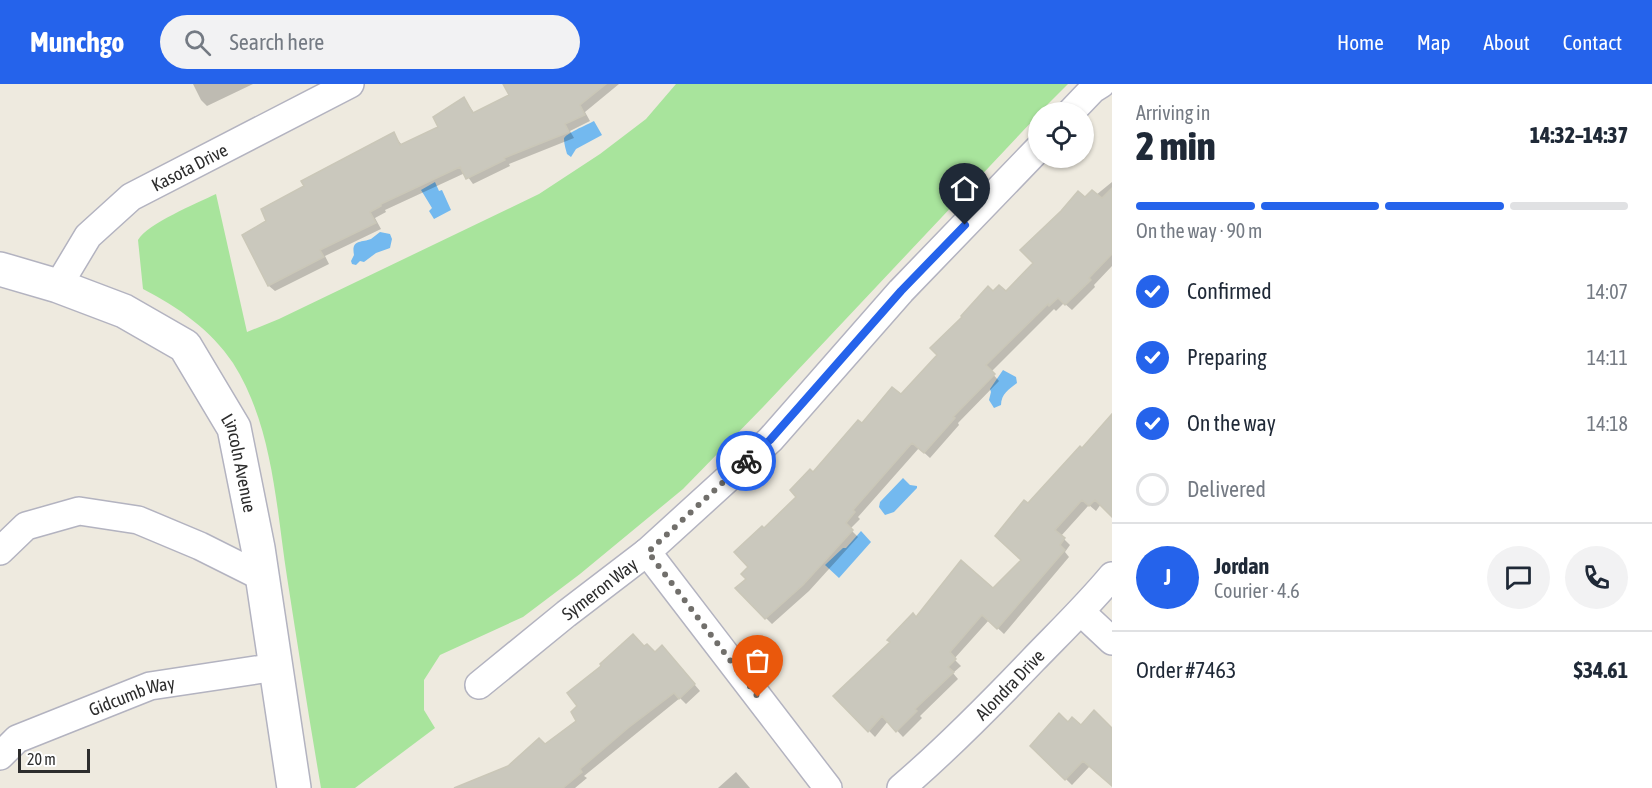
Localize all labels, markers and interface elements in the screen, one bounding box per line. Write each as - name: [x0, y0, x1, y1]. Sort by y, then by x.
- search box: [160, 15, 580, 69]
- text: Munchgo: [30, 26, 124, 58]
- icon: search: [181, 26, 214, 59]
- text: Search here: [229, 29, 324, 55]
- text: Home: [1337, 30, 1384, 54]
- text: Map: [1417, 30, 1451, 54]
- text: About: [1484, 30, 1530, 54]
- text: Contact: [1563, 30, 1622, 54]
- text: Arriving in: [1136, 101, 1210, 124]
- map controls: [1028, 102, 1094, 168]
- button: locate: [1028, 102, 1094, 168]
- text: 14:32–14:37: [1530, 122, 1628, 148]
- text: 2 min: [1136, 124, 1216, 168]
- street label: Kasota Drive: [148, 139, 231, 195]
- pin: [939, 163, 990, 225]
- icon: home: [948, 172, 981, 205]
- text: On the way · 90 m: [1136, 219, 1262, 242]
- icon: check: [1136, 275, 1169, 308]
- text: Confirmed: [1187, 278, 1272, 304]
- text: 14:07: [1586, 280, 1628, 303]
- icon: check: [1136, 341, 1169, 374]
- text: Preparing: [1187, 344, 1267, 370]
- text: 14:11: [1587, 346, 1628, 369]
- icon: check: [1136, 407, 1169, 440]
- street label: Lincoln Avenue: [217, 409, 261, 514]
- text: On the way: [1187, 410, 1276, 436]
- text: 14:18: [1587, 412, 1628, 435]
- courier: [716, 431, 776, 491]
- icon: bike: [730, 445, 763, 478]
- text: Delivered: [1187, 476, 1266, 502]
- button: chat: [1487, 546, 1550, 609]
- button: phone: [1565, 546, 1628, 609]
- street label: Symeron Way: [557, 553, 641, 624]
- text: Jordan: [1214, 553, 1269, 579]
- text: J: [1164, 564, 1171, 590]
- text: Courier · 4.6: [1214, 579, 1300, 602]
- pin: [732, 635, 783, 697]
- icon: bag: [741, 644, 774, 677]
- street label: Alondra Drive: [971, 645, 1048, 724]
- text: Order #7463: [1136, 657, 1236, 683]
- text: $34.61: [1573, 657, 1628, 683]
- street label: Gidcumb Way: [86, 672, 176, 720]
- scale bar: [18, 746, 90, 774]
- text: 20 m: [27, 750, 56, 768]

